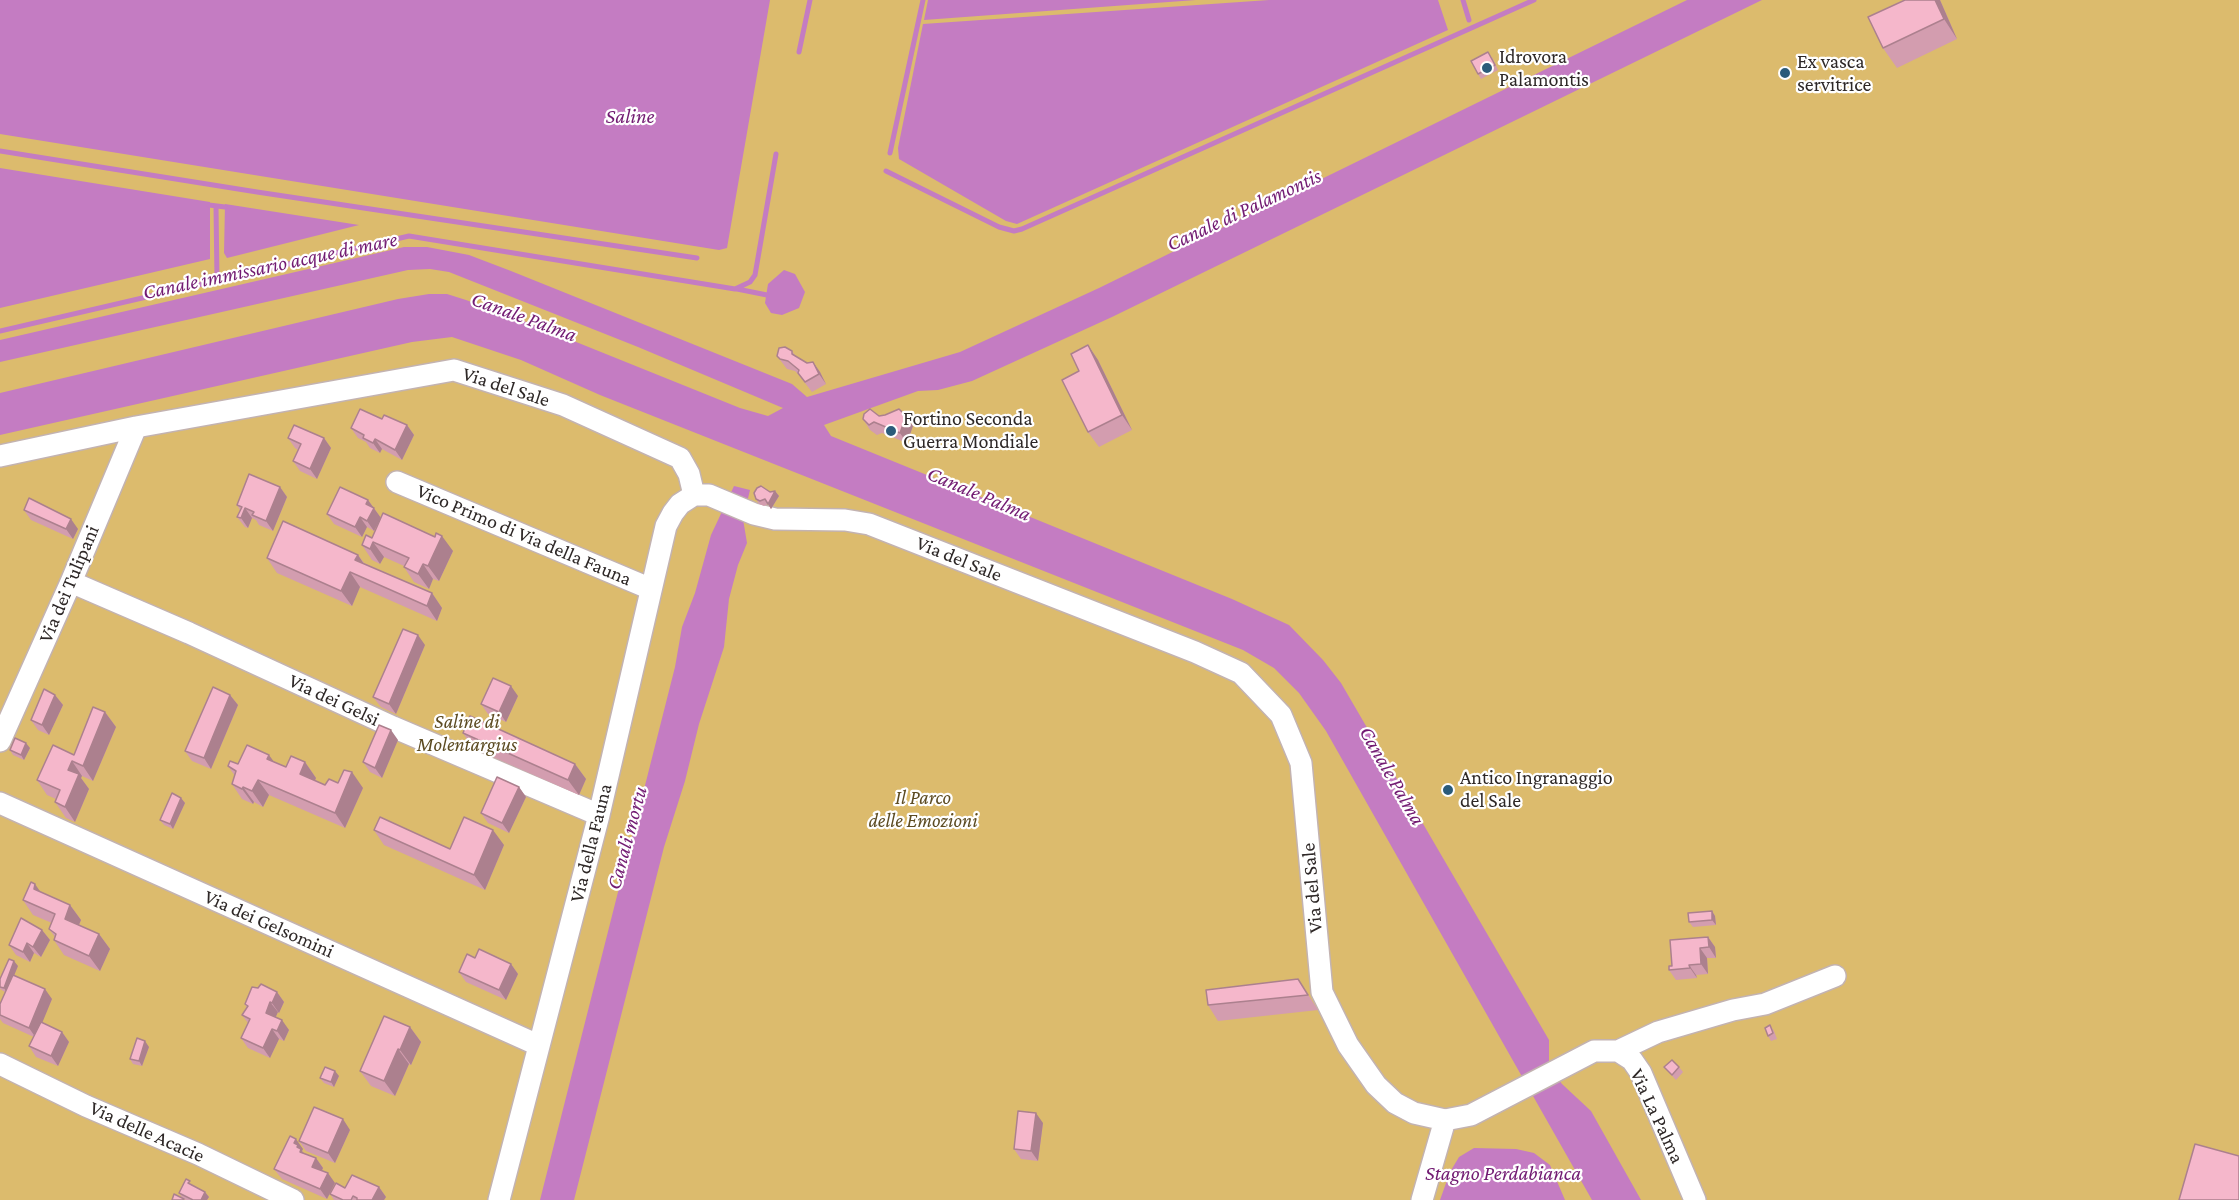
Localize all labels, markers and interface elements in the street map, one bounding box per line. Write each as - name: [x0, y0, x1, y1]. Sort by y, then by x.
- place label: Idrovora Palamontis: [1499, 45, 1589, 92]
- place label: Ex vasca servitrice: [1797, 50, 1871, 97]
- marker: Idrovora Palamontis: [1480, 61, 1494, 75]
- marker: Ex vasca servitrice: [1778, 66, 1792, 80]
- water label: Saline: [605, 104, 655, 130]
- water label: Canale di Palamontis: [1163, 163, 1325, 257]
- water label: Canale immissario acque di mare: [141, 227, 399, 305]
- water label: Canale Palma: [468, 286, 580, 348]
- street label: Via del Sale: [459, 362, 553, 412]
- place label: Fortino Seconda Guerra Mondiale: [903, 407, 1038, 454]
- marker: Fortino Seconda Guerra Mondiale: [884, 424, 898, 438]
- water label: Canale Palma: [923, 461, 1035, 527]
- street label: Vico Primo di Via della Fauna: [413, 479, 635, 591]
- street label: Via dei Tulipani: [33, 522, 105, 646]
- street label: Via del Sale: [913, 531, 1005, 587]
- street label: Via dei Gelsi: [285, 669, 383, 731]
- park label: Saline di Molentargius: [417, 710, 517, 757]
- water label: Canale Palma: [1354, 722, 1430, 830]
- place label: Antico Ingranaggio del Sale: [1460, 766, 1613, 813]
- street label: Via della Fauna: [565, 781, 617, 905]
- marker: Antico Ingranaggio del Sale: [1441, 783, 1455, 797]
- water label: Canali mortu: [601, 784, 653, 892]
- park label: Il Parco delle Emozioni: [868, 786, 978, 833]
- street label: Via del Sale: [1296, 842, 1328, 934]
- street label: Via dei Gelsomini: [200, 885, 338, 963]
- street label: Via La Palma: [1625, 1065, 1689, 1167]
- street label: Via delle Acacie: [86, 1096, 208, 1168]
- water label: Stagno Perdabianca: [1425, 1161, 1581, 1187]

